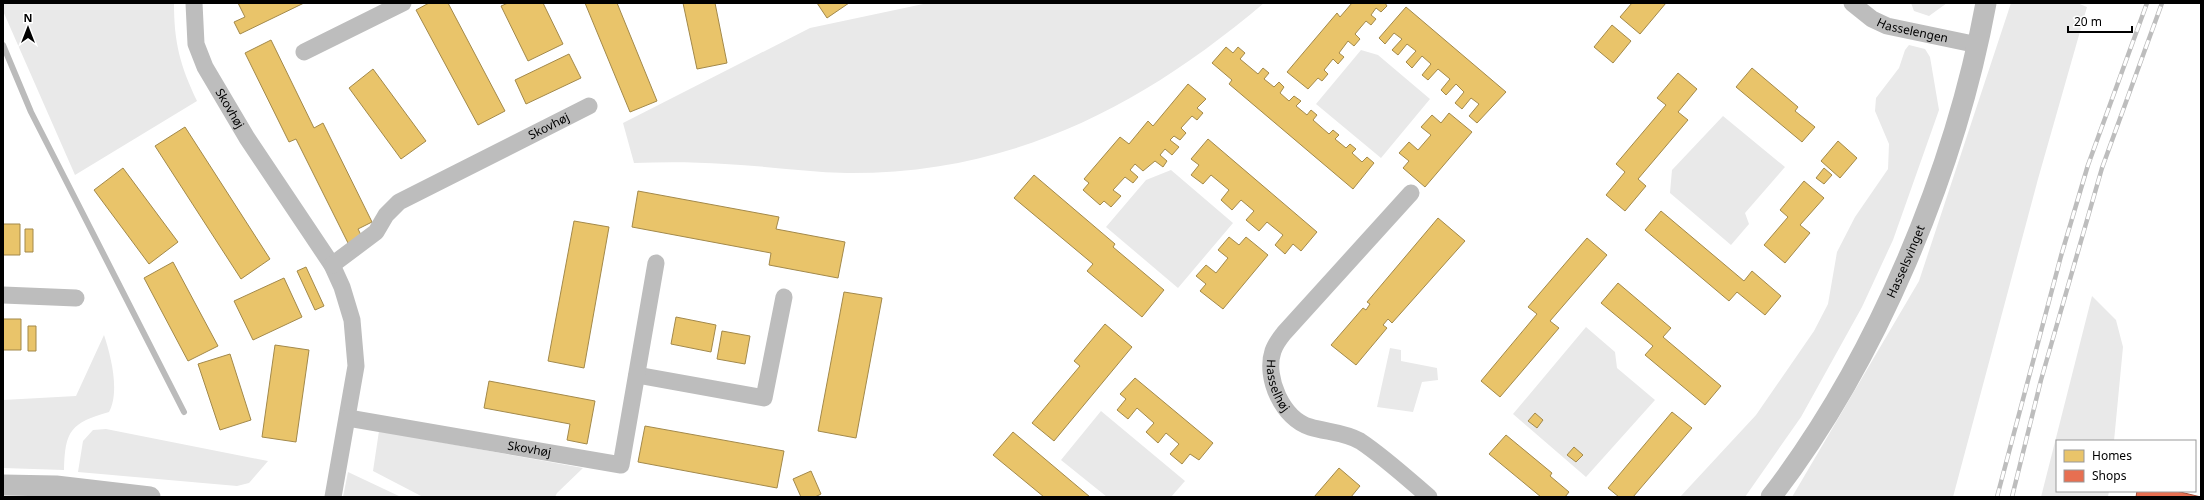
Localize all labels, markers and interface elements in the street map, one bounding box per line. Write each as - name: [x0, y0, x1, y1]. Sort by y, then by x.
- north arrow: [8, 8, 48, 48]
- scale bar: [2068, 8, 2132, 34]
- text: N: [24, 10, 32, 25]
- street label: Hasselengen: [1874, 13, 1950, 47]
- text: 20 m: [2074, 13, 2102, 30]
- street label: Skovhøj: [211, 85, 249, 132]
- street label: Skovhøj: [525, 108, 572, 143]
- street label: Hasselsvinget: [1882, 222, 1929, 301]
- street label: Hasselhøj: [1263, 359, 1294, 415]
- street label: Skovhøj: [506, 437, 553, 461]
- legend: [2056, 440, 2196, 492]
- text: Homes: [2092, 447, 2132, 464]
- text: Shops: [2092, 467, 2127, 484]

